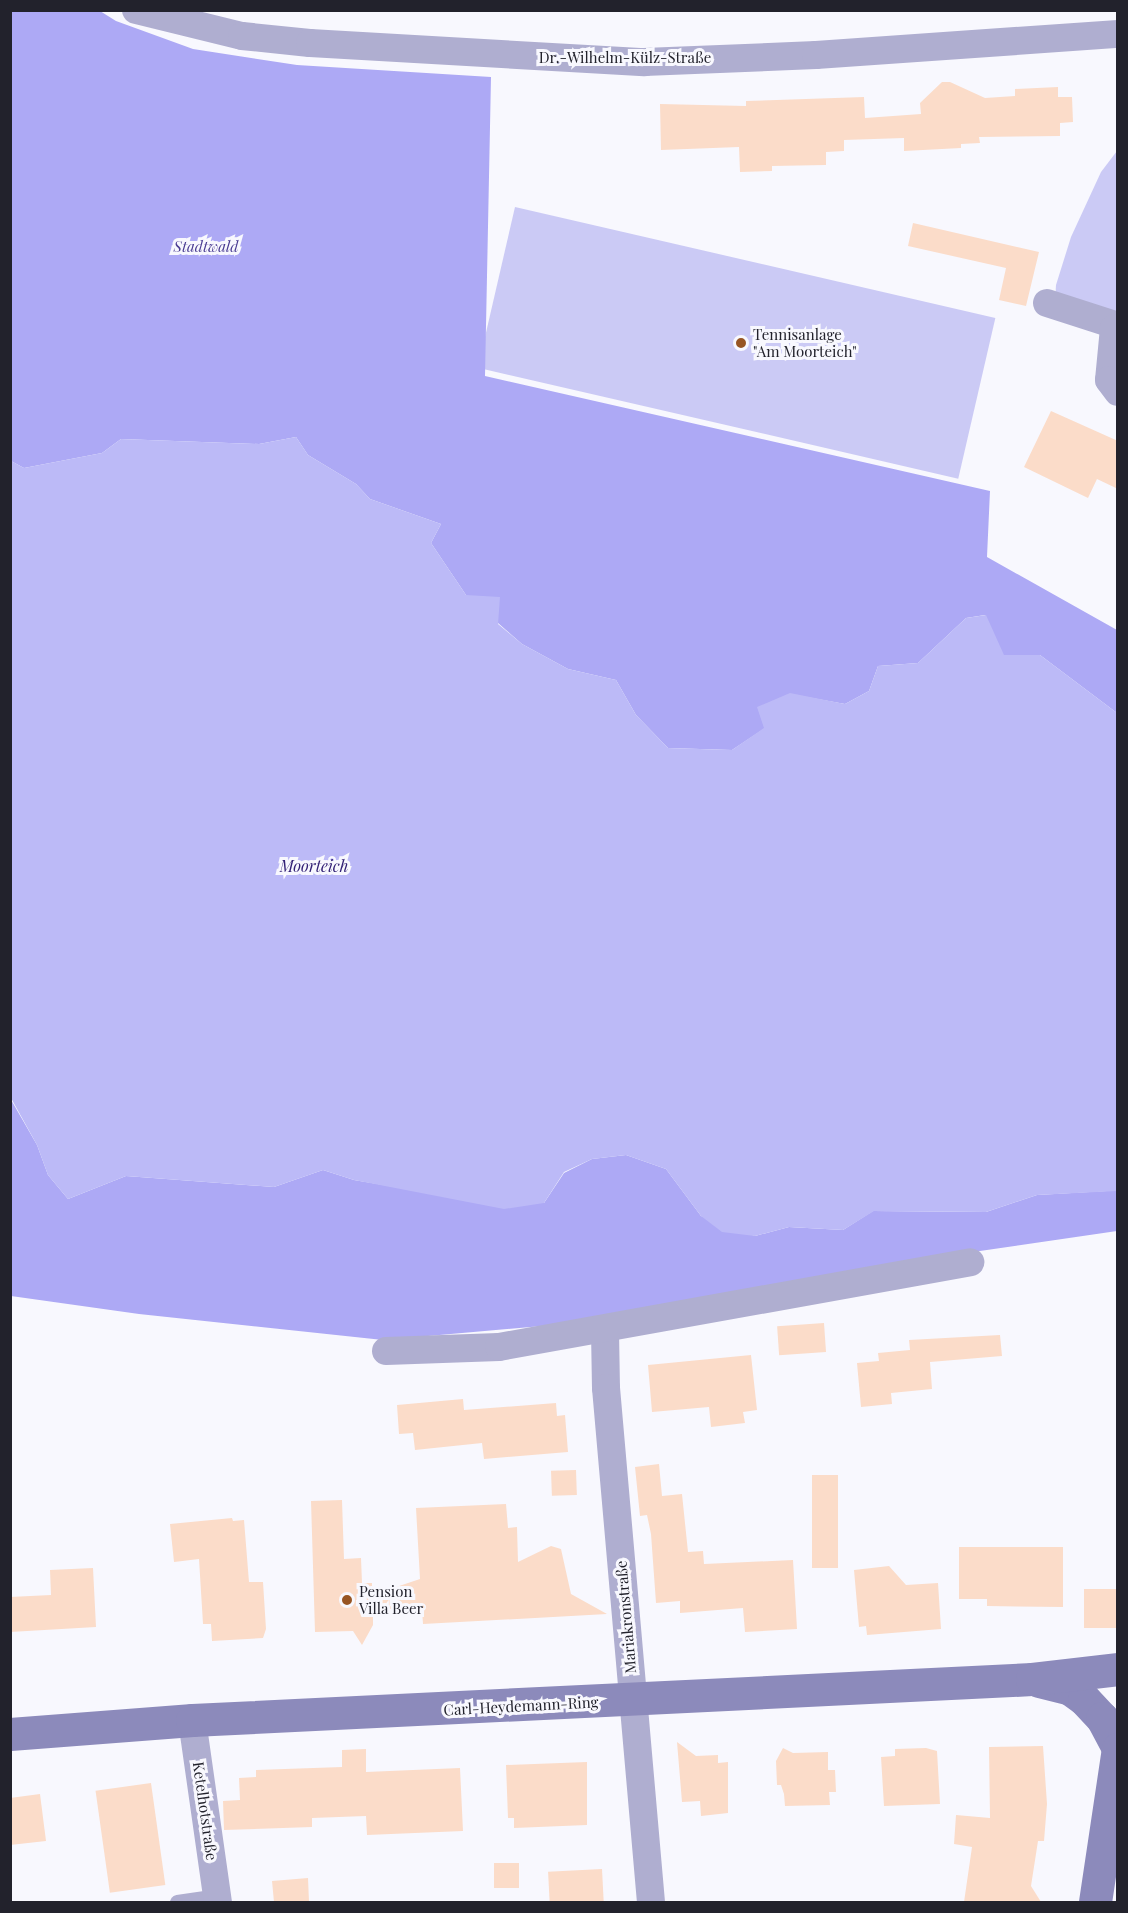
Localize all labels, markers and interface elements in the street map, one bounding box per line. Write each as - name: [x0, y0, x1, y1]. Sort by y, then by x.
- street label: Dr.-Wilhelm-Külz-Straße: [539, 49, 711, 67]
- park label: Stadtwald: [174, 238, 238, 256]
- place label: Tennisanlage "Am Moorteich": [753, 325, 857, 360]
- marker: Tennisanlage "Am Moorteich": [734, 336, 748, 350]
- water label: Moorteich: [280, 856, 348, 876]
- street label: Mariakronstraße: [612, 1560, 640, 1674]
- place label: Pension Villa Beer: [359, 1582, 423, 1617]
- marker: Pension Villa Beer: [340, 1593, 354, 1607]
- street label: Carl-Heydemann-Ring: [443, 1693, 599, 1719]
- street label: Ketelhotstraße: [189, 1760, 221, 1862]

